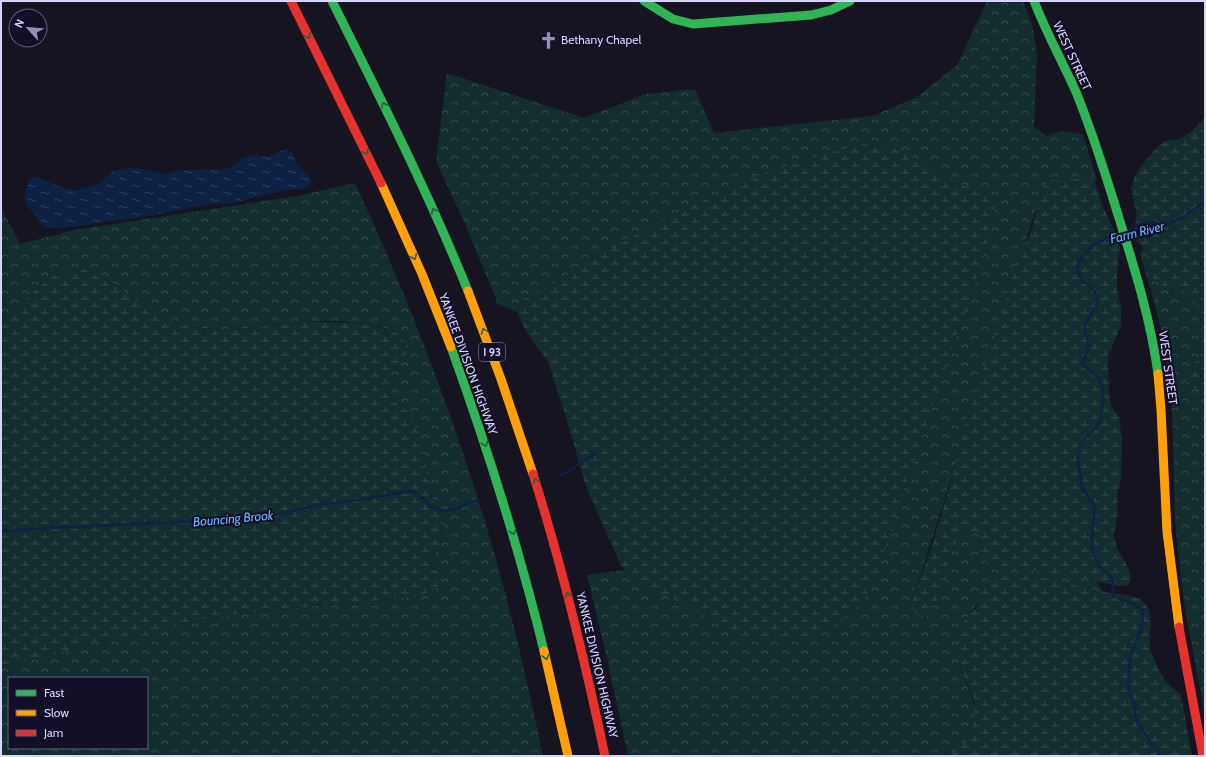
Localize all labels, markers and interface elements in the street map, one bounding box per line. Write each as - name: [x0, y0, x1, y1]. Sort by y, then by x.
- north arrow: [8, 8, 48, 48]
- text: N: [11, 17, 27, 30]
- street label: WEST STREET: [1050, 19, 1095, 93]
- church icon: Bethany Chapel: [538, 30, 558, 50]
- one-way arrow: [304, 32, 311, 39]
- place label: Bethany Chapel: [561, 32, 641, 47]
- one-way arrow: [381, 102, 389, 110]
- one-way arrow: [361, 148, 369, 155]
- one-way arrow: [431, 208, 439, 216]
- water label: Farm River: [1108, 217, 1167, 246]
- one-way arrow: [409, 253, 417, 261]
- street label: YANKEE DIVISION HIGHWAY: [435, 290, 501, 437]
- one-way arrow: [481, 328, 489, 335]
- street label: WEST STREET: [1156, 330, 1181, 406]
- road number: I 93: [479, 343, 505, 361]
- one-way arrow: [480, 440, 489, 447]
- one-way arrow: [532, 477, 541, 484]
- water label: Bouncing Brook: [192, 506, 274, 529]
- one-way arrow: [508, 528, 517, 535]
- street label: YANKEE DIVISION HIGHWAY: [573, 589, 622, 740]
- one-way arrow: [565, 592, 573, 598]
- one-way arrow: [542, 654, 550, 660]
- legend: [8, 677, 148, 749]
- text: Fast: [44, 685, 64, 700]
- text: Slow: [44, 705, 69, 720]
- text: Jam: [43, 725, 63, 740]

